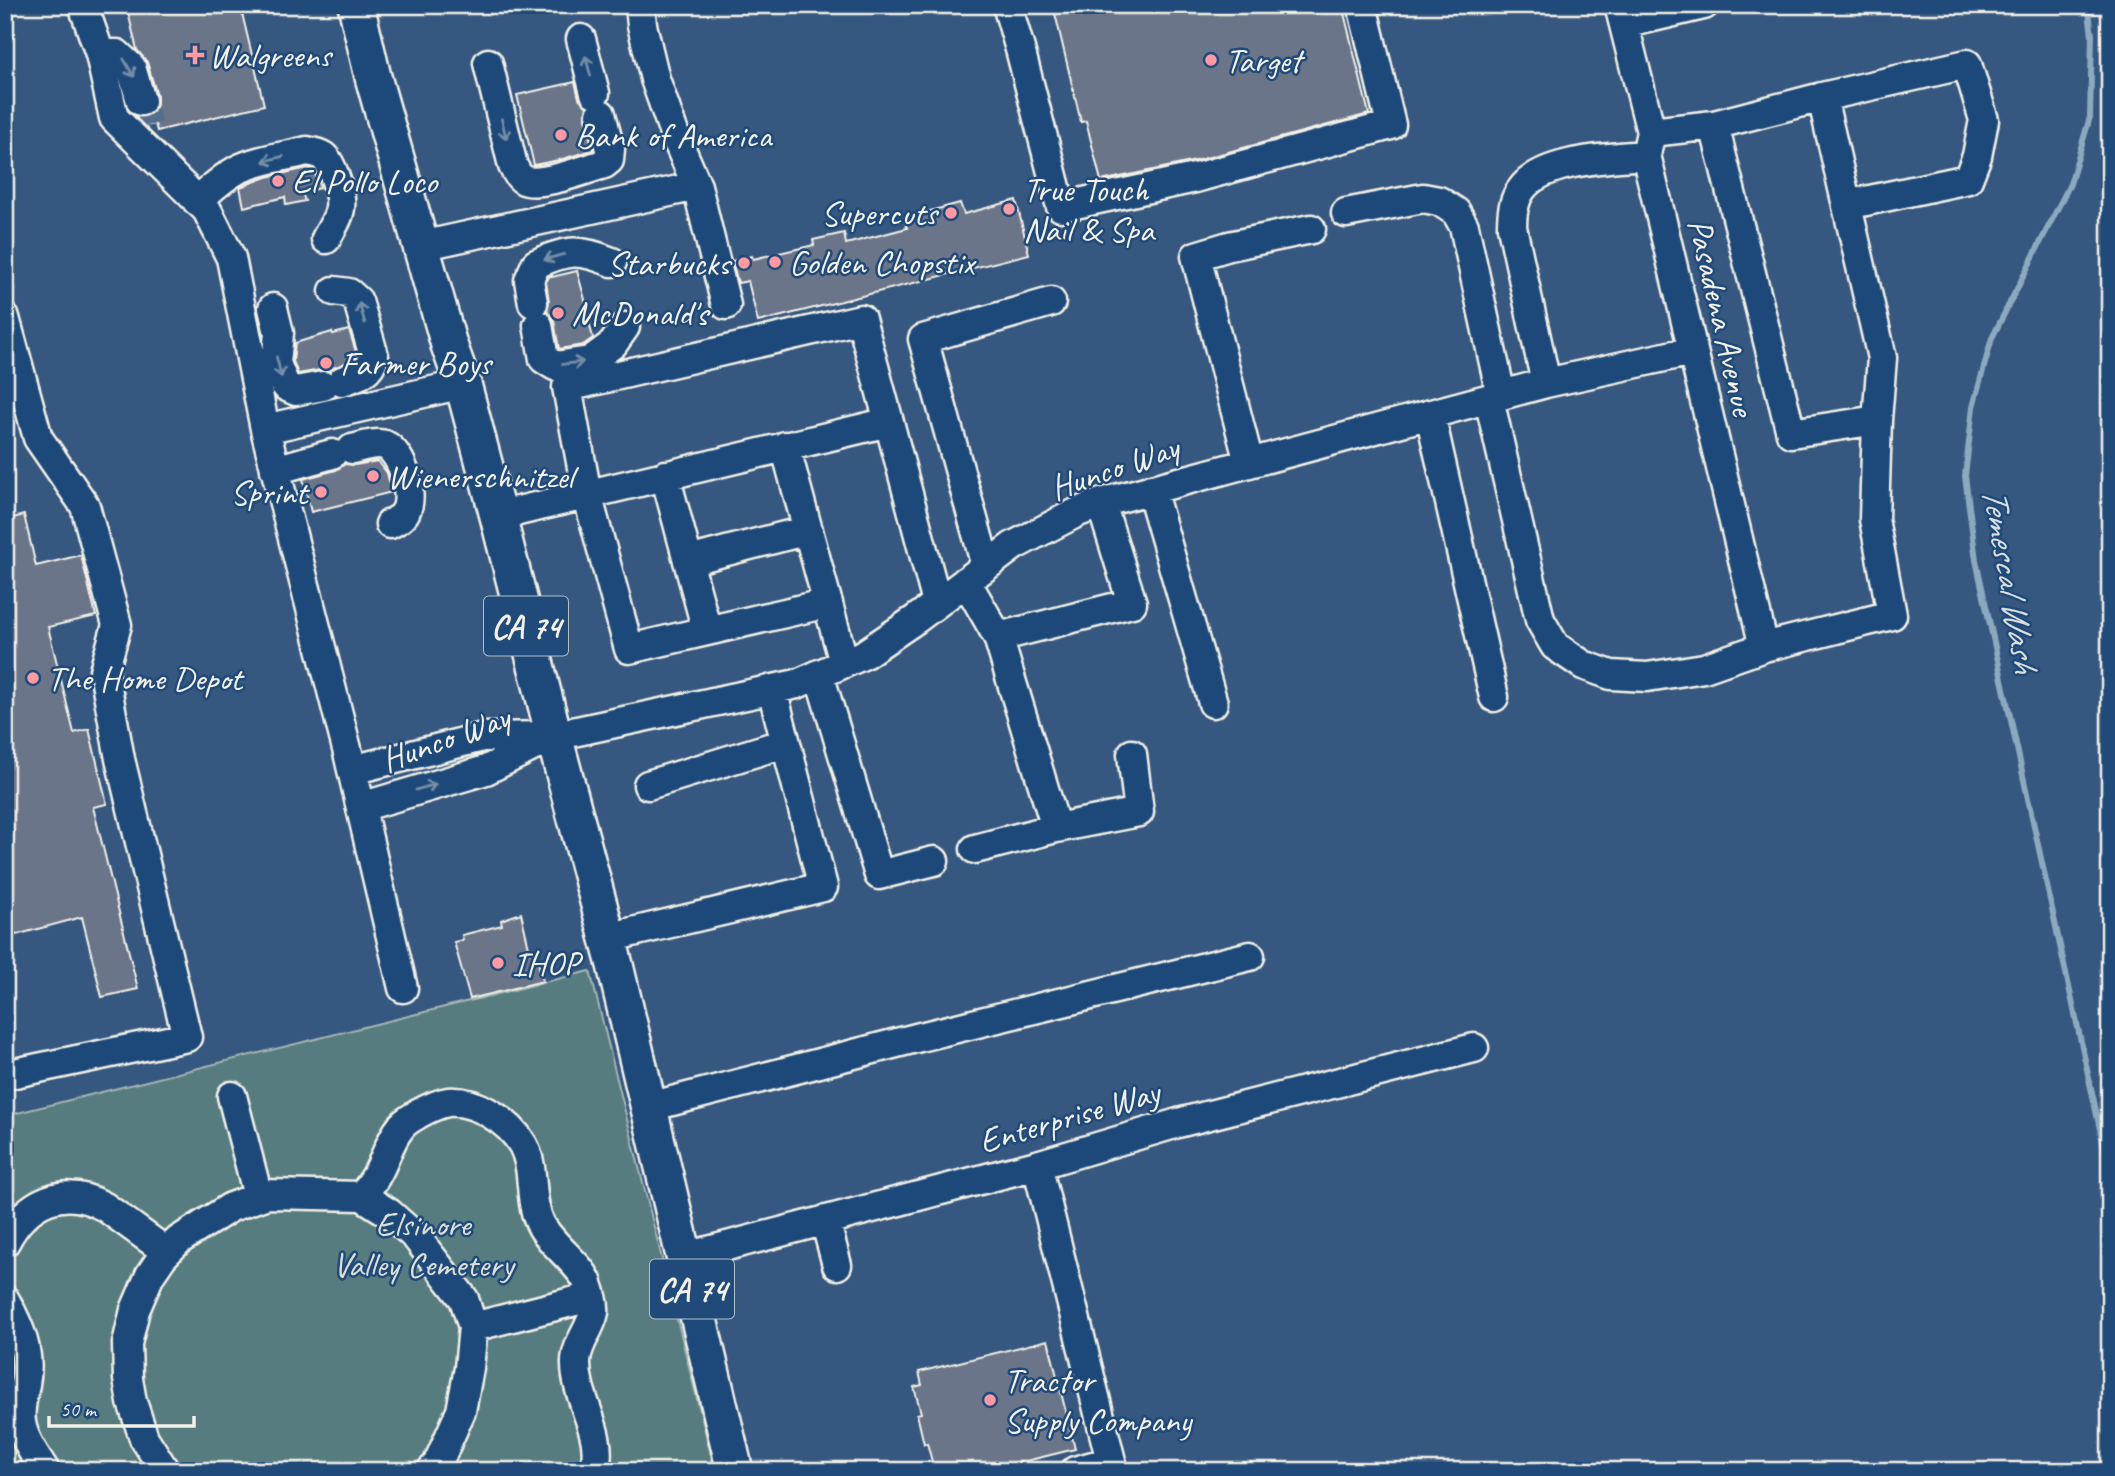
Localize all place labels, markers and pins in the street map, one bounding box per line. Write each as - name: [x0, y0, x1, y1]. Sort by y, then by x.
- place label: Walgreens: [209, 33, 334, 78]
- place label: Target: [1225, 38, 1306, 83]
- marker: Walgreens: [187, 47, 203, 63]
- marker: Target: [1203, 52, 1219, 68]
- place label: Bank of America: [575, 113, 773, 158]
- marker: Bank of America: [553, 127, 569, 143]
- place label: El Pollo Loco: [292, 159, 439, 204]
- place label: True Touch Nail & Spa: [1023, 167, 1157, 252]
- marker: El Pollo Loco: [270, 173, 286, 189]
- place label: Supercuts: [821, 191, 940, 236]
- marker: True Touch Nail & Spa: [1001, 201, 1017, 217]
- marker: Supercuts: [943, 205, 959, 221]
- place label: Golden Chopstix: [789, 240, 977, 285]
- place label: Starbucks: [607, 241, 733, 286]
- marker: Golden Chopstix: [767, 254, 783, 270]
- marker: Starbucks: [736, 255, 752, 271]
- place label: McDonald's: [572, 291, 711, 336]
- marker: McDonald's: [550, 305, 566, 321]
- place label: Farmer Boys: [340, 341, 494, 386]
- marker: Farmer Boys: [318, 355, 334, 371]
- place label: Wienerschnitzel: [387, 454, 579, 499]
- marker: Wienerschnitzel: [365, 468, 381, 484]
- place label: Sprint: [230, 470, 310, 515]
- marker: Sprint: [313, 484, 329, 500]
- place label: The Home Depot: [47, 656, 245, 701]
- marker: The Home Depot: [25, 670, 41, 686]
- place label: IHOP: [512, 941, 584, 986]
- marker: IHOP: [490, 955, 506, 971]
- place label: Tractor Supply Company: [1004, 1358, 1193, 1443]
- marker: Tractor Supply Company: [982, 1392, 998, 1408]

